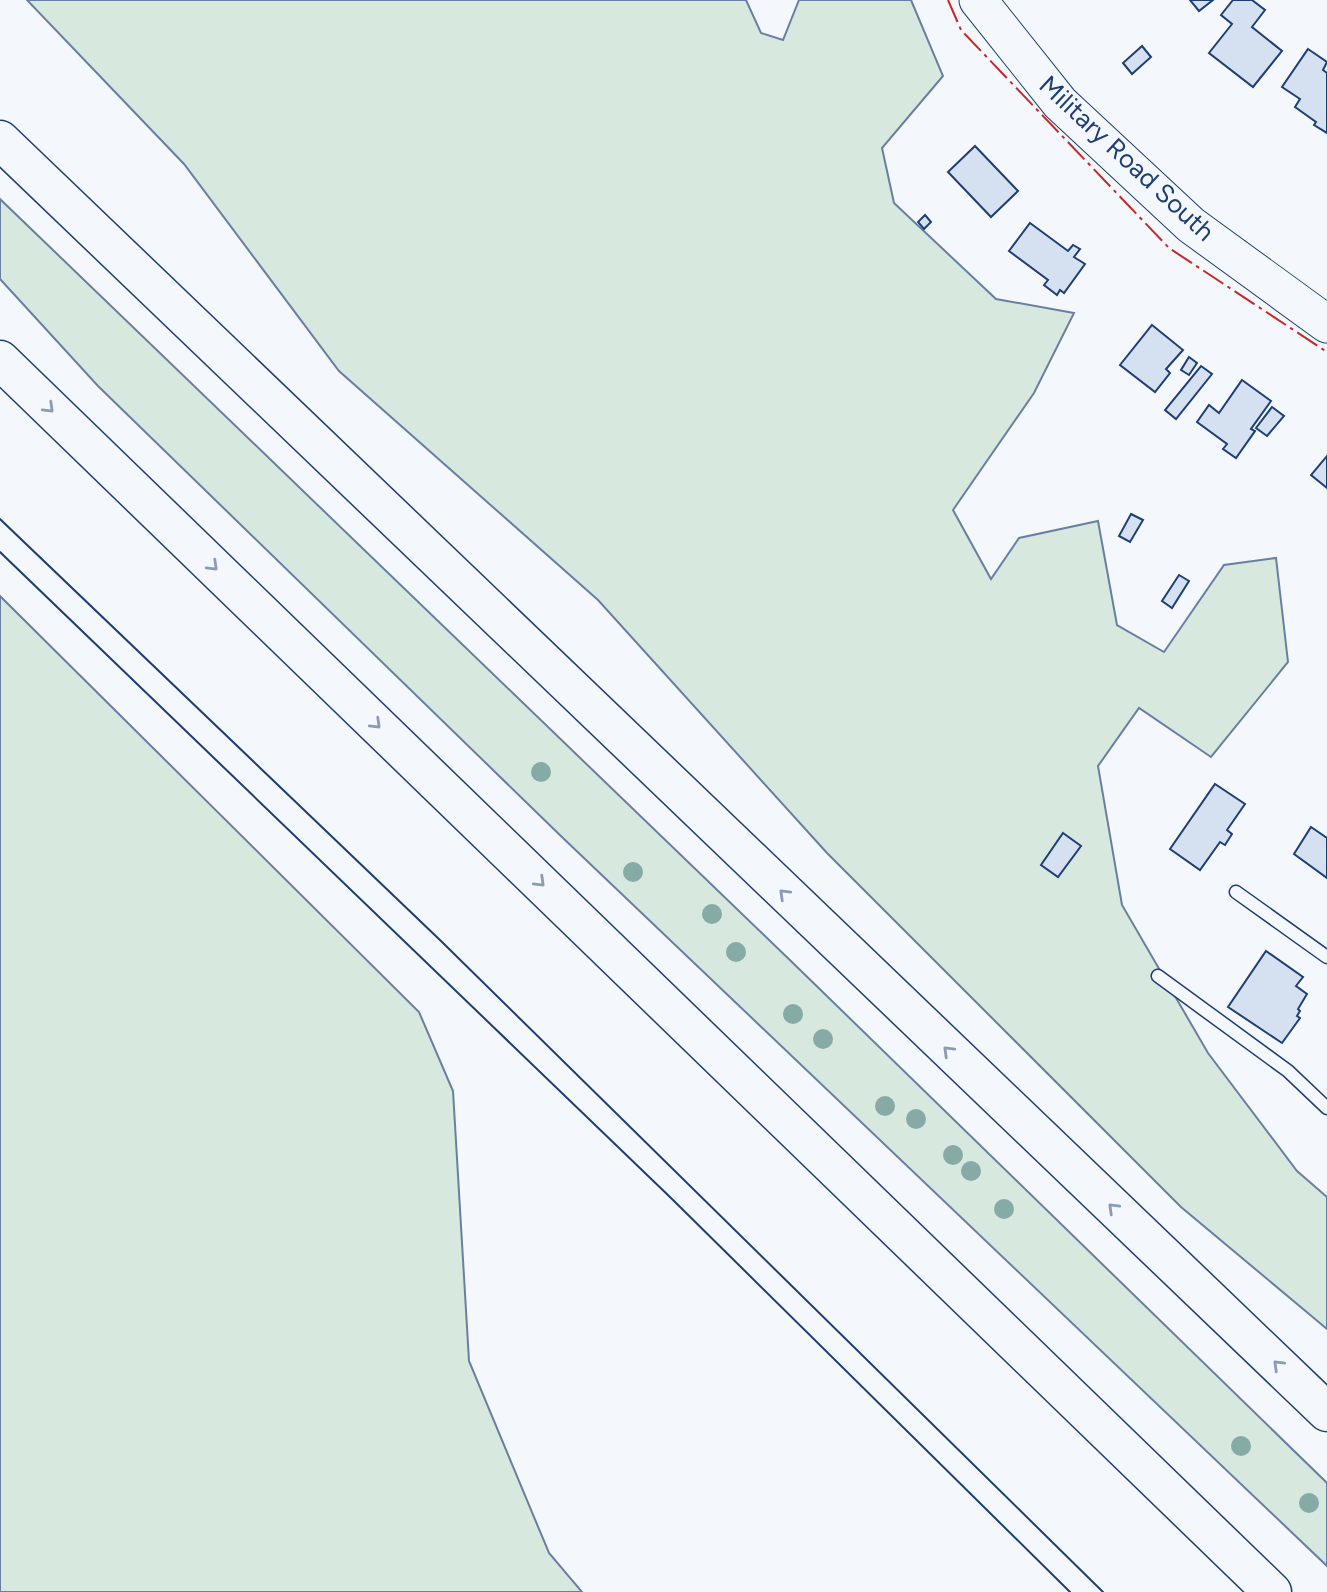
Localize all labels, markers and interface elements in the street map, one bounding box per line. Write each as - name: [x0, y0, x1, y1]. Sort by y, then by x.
- street label: Military Road South: [1033, 69, 1221, 247]
- one-way arrow: [41, 399, 54, 412]
- one-way arrow: [205, 557, 218, 570]
- one-way arrow: [368, 715, 381, 728]
- one-way arrow: [532, 874, 544, 886]
- one-way arrow: [779, 889, 792, 902]
- one-way arrow: [944, 1047, 957, 1060]
- one-way arrow: [1108, 1204, 1121, 1217]
- one-way arrow: [1273, 1361, 1286, 1374]

